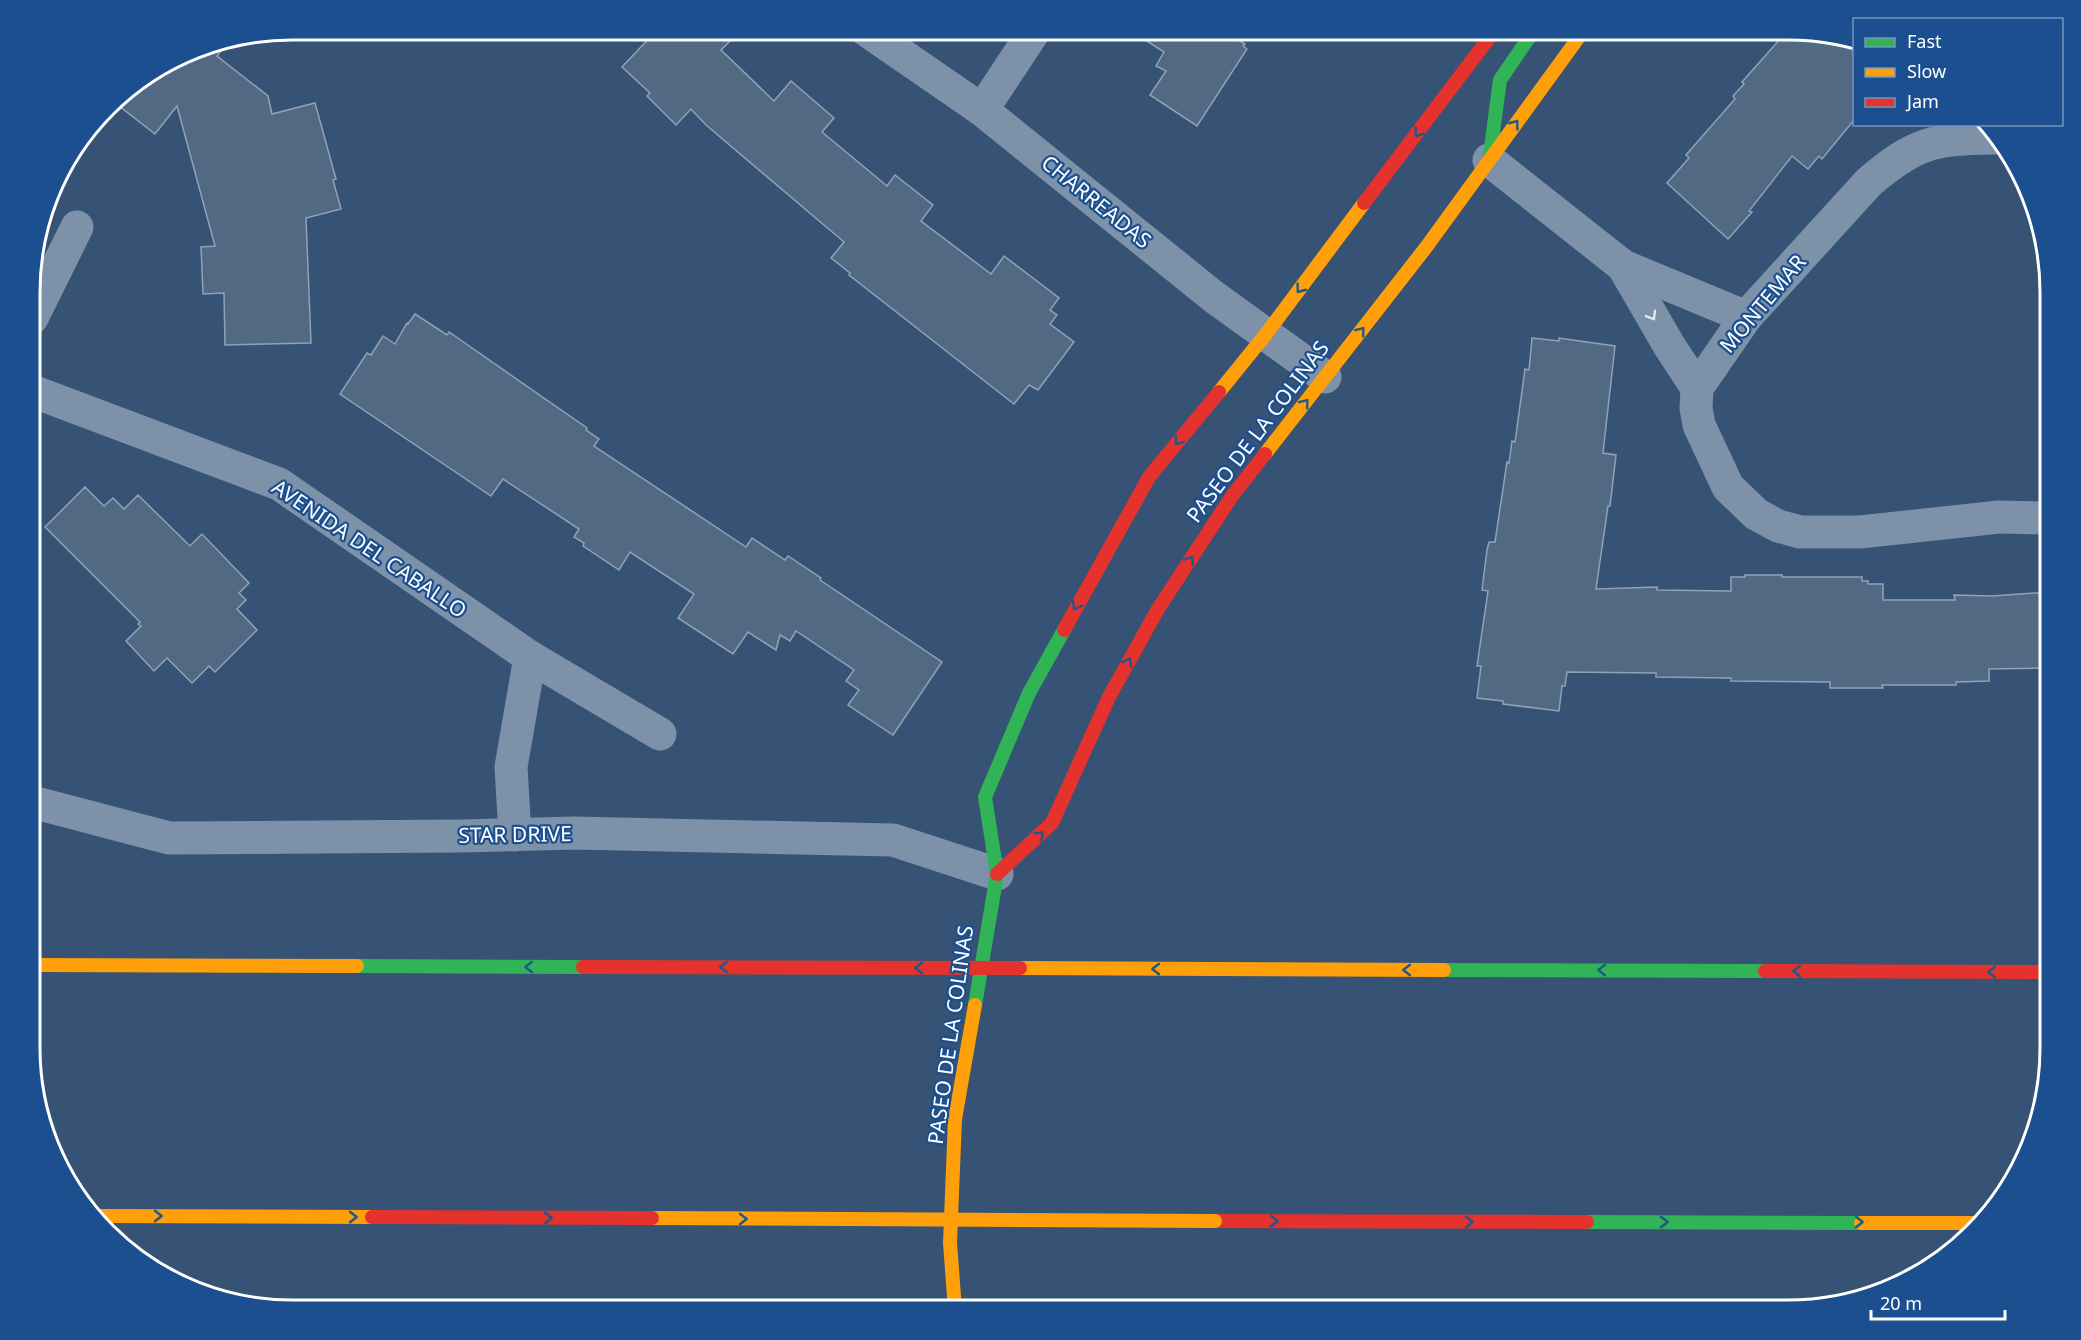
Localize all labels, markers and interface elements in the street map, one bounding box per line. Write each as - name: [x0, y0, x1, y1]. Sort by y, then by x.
- legend: [1853, 18, 2063, 126]
- text: Fast: [1907, 29, 1942, 53]
- text: Slow: [1907, 59, 1946, 83]
- text: Jam: [1905, 89, 1939, 113]
- one-way arrow: [1508, 120, 1519, 131]
- one-way arrow: [1414, 126, 1425, 137]
- street label: CHARREADAS: [1036, 148, 1157, 254]
- street label: MONTEMAR: [1713, 248, 1812, 358]
- one-way arrow: [1297, 282, 1308, 293]
- one-way arrow: [1645, 310, 1657, 320]
- one-way arrow: [1353, 326, 1364, 337]
- street label: PASEO DE LA COLINAS: [1180, 335, 1335, 528]
- one-way arrow: [1297, 398, 1308, 409]
- one-way arrow: [1175, 434, 1186, 445]
- street label: AVENIDA DEL CABALLO: [267, 473, 472, 624]
- one-way arrow: [1183, 556, 1194, 567]
- one-way arrow: [1072, 600, 1083, 611]
- one-way arrow: [1121, 658, 1132, 668]
- street label: STAR DRIVE: [458, 819, 572, 849]
- one-way arrow: [1033, 831, 1043, 842]
- street label: PASEO DE LA COLINAS: [921, 924, 979, 1146]
- one-way arrow: [525, 961, 534, 973]
- one-way arrow: [720, 961, 729, 974]
- one-way arrow: [915, 962, 924, 974]
- one-way arrow: [1152, 963, 1161, 975]
- one-way arrow: [1402, 964, 1411, 976]
- one-way arrow: [1597, 964, 1606, 976]
- one-way arrow: [1792, 965, 1801, 977]
- one-way arrow: [1987, 966, 1996, 978]
- one-way arrow: [153, 1210, 162, 1222]
- one-way arrow: [348, 1211, 357, 1223]
- one-way arrow: [543, 1212, 552, 1224]
- one-way arrow: [738, 1213, 747, 1225]
- one-way arrow: [1269, 1215, 1278, 1227]
- one-way arrow: [1464, 1215, 1473, 1228]
- one-way arrow: [1659, 1216, 1668, 1228]
- one-way arrow: [1854, 1216, 1863, 1228]
- scale bar: [1871, 1283, 2004, 1321]
- text: 20 m: [1880, 1291, 1922, 1315]

